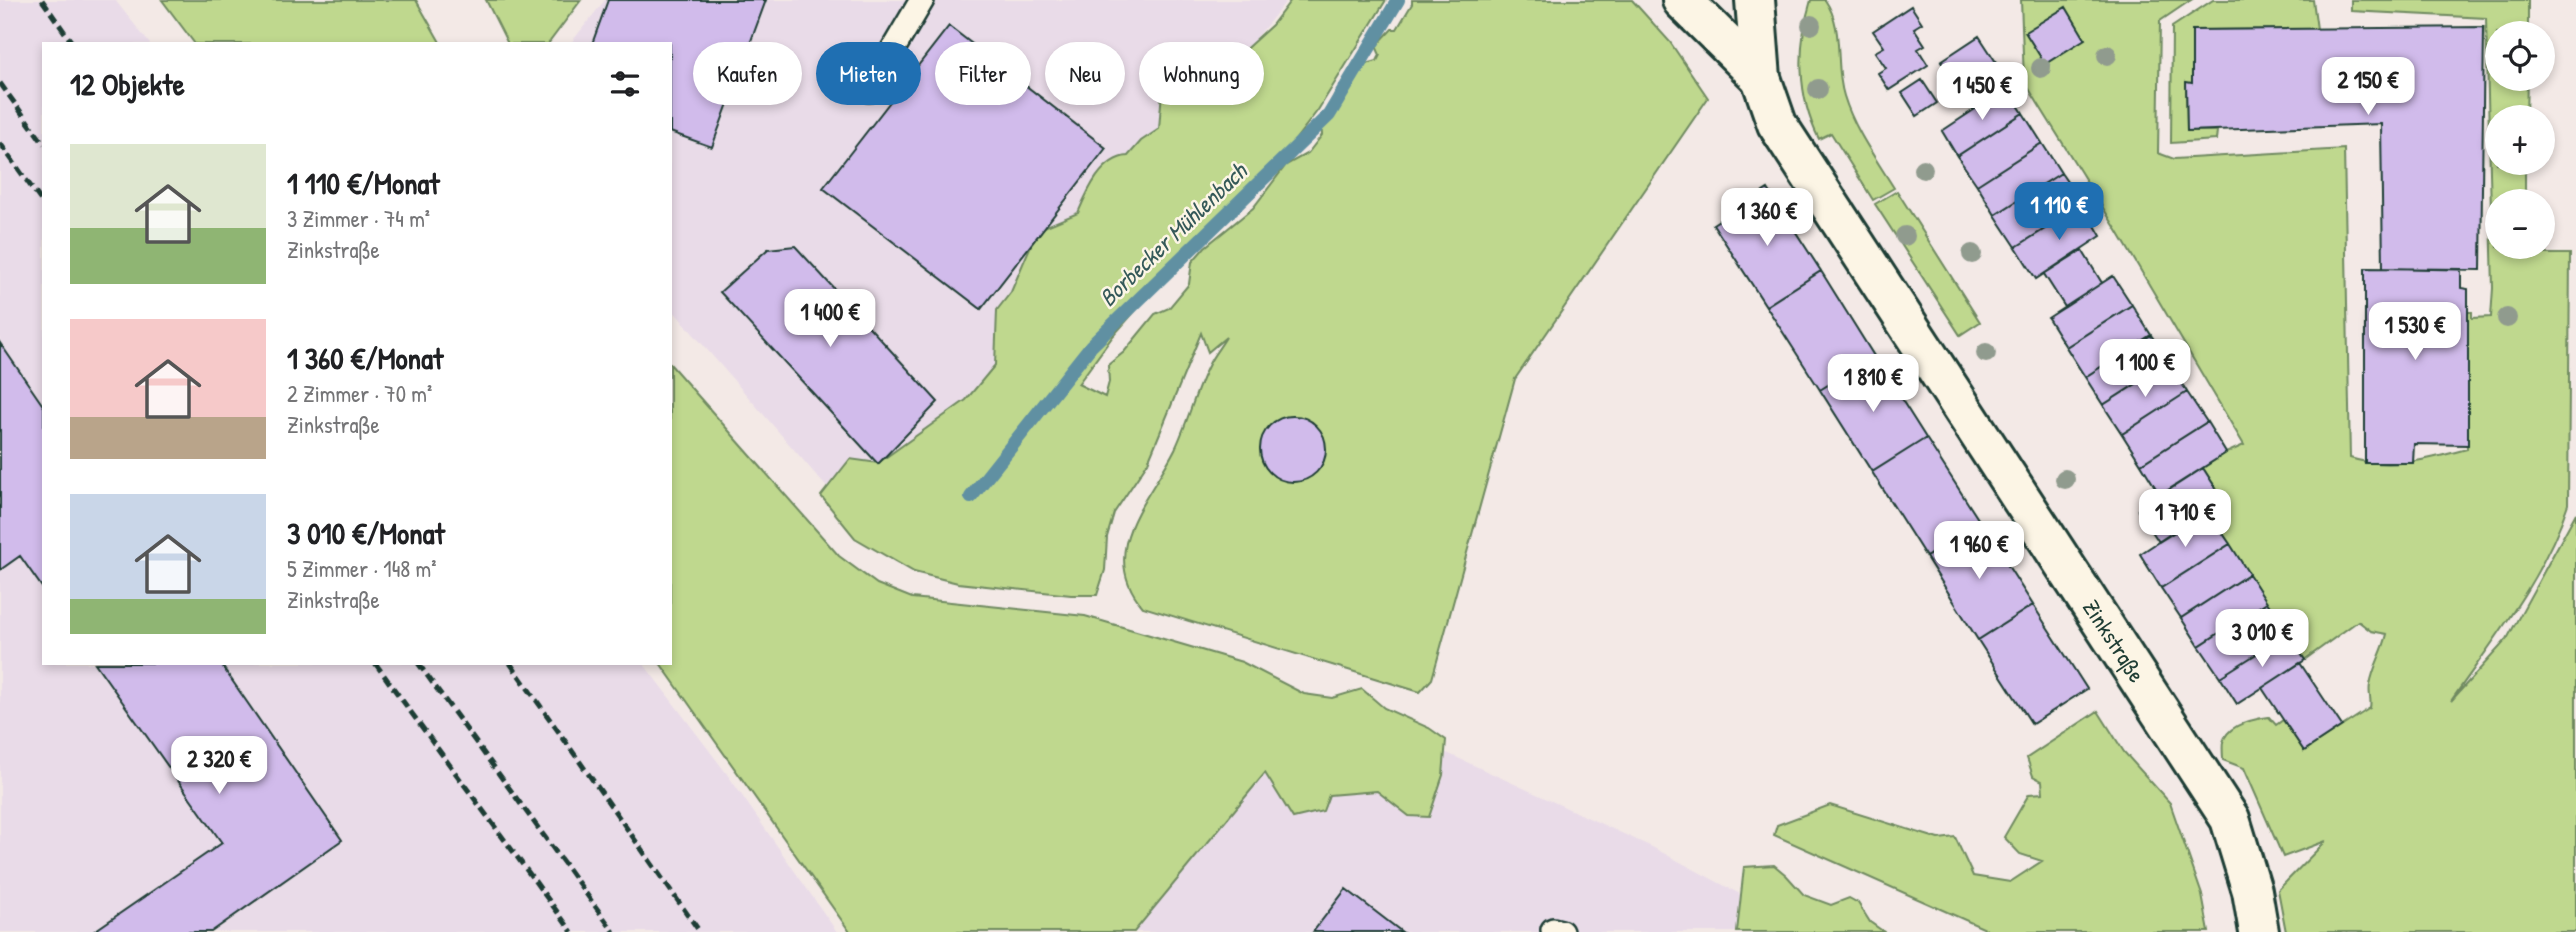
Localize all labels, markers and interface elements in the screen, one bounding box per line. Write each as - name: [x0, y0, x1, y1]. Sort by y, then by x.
- map controls: [2485, 21, 2555, 259]
- button: locate: [2485, 21, 2555, 91]
- chip: Kaufen: [693, 42, 802, 105]
- chip: Mieten: [816, 42, 921, 105]
- chip: Filter: [935, 42, 1031, 105]
- chip: Neu: [1045, 42, 1125, 105]
- chip: Wohnung: [1139, 42, 1264, 105]
- pin: 2 150 €: [2303, 58, 2433, 117]
- pin: 1 450 €: [1917, 62, 2047, 122]
- text: 12 Objekte: [70, 64, 185, 104]
- text: 2 150 €: [2338, 64, 2398, 95]
- icon: filters: [606, 65, 644, 103]
- text: 1 450 €: [1953, 69, 2011, 100]
- button: +: [2485, 105, 2555, 175]
- water label: Borbecker Mühlenbach: [1092, 154, 1254, 313]
- text: 1 110 €/Monat: [287, 163, 440, 203]
- icon: home: [126, 172, 210, 256]
- pin: 1 110 €: [1994, 182, 2124, 242]
- pin: 1 360 €: [1702, 188, 1832, 248]
- text: 1 110 €: [2031, 189, 2088, 220]
- button: −: [2485, 189, 2555, 259]
- text: 1 360 €: [1737, 195, 1797, 226]
- text: 3 Zimmer · 74 m²: [287, 203, 430, 234]
- text: Zinkstraße: [287, 234, 380, 265]
- pin: 1 400 €: [765, 290, 895, 349]
- text: 1 400 €: [800, 296, 860, 327]
- pin: 1 530 €: [2350, 302, 2480, 362]
- text: 1 530 €: [2385, 309, 2445, 340]
- text: 1 360 €/Monat: [287, 338, 443, 378]
- pin: 1 100 €: [2080, 340, 2210, 399]
- text: 1 100 €: [2116, 346, 2174, 377]
- icon: home: [126, 347, 210, 431]
- pin: 1 810 €: [1808, 354, 1938, 414]
- text: 1 810 €: [1844, 361, 1902, 392]
- text: 2 Zimmer · 70 m²: [287, 378, 432, 409]
- text: Zinkstraße: [287, 409, 380, 440]
- pin: 1 710 €: [2120, 490, 2250, 549]
- text: 1 710 €: [2155, 496, 2215, 527]
- text: 3 010 €/Monat: [287, 513, 445, 553]
- icon: home: [126, 522, 210, 606]
- pin: 1 960 €: [1914, 522, 2044, 581]
- text: 1 960 €: [1950, 528, 2008, 559]
- text: 5 Zimmer · 148 m²: [287, 553, 436, 584]
- text: Zinkstraße: [287, 584, 380, 615]
- street label: Zinkstraße: [2076, 593, 2153, 688]
- pin: 3 010 €: [2197, 610, 2327, 669]
- text: 3 010 €: [2232, 616, 2292, 647]
- pin: 2 320 €: [154, 736, 284, 796]
- text: 2 320 €: [187, 743, 251, 774]

